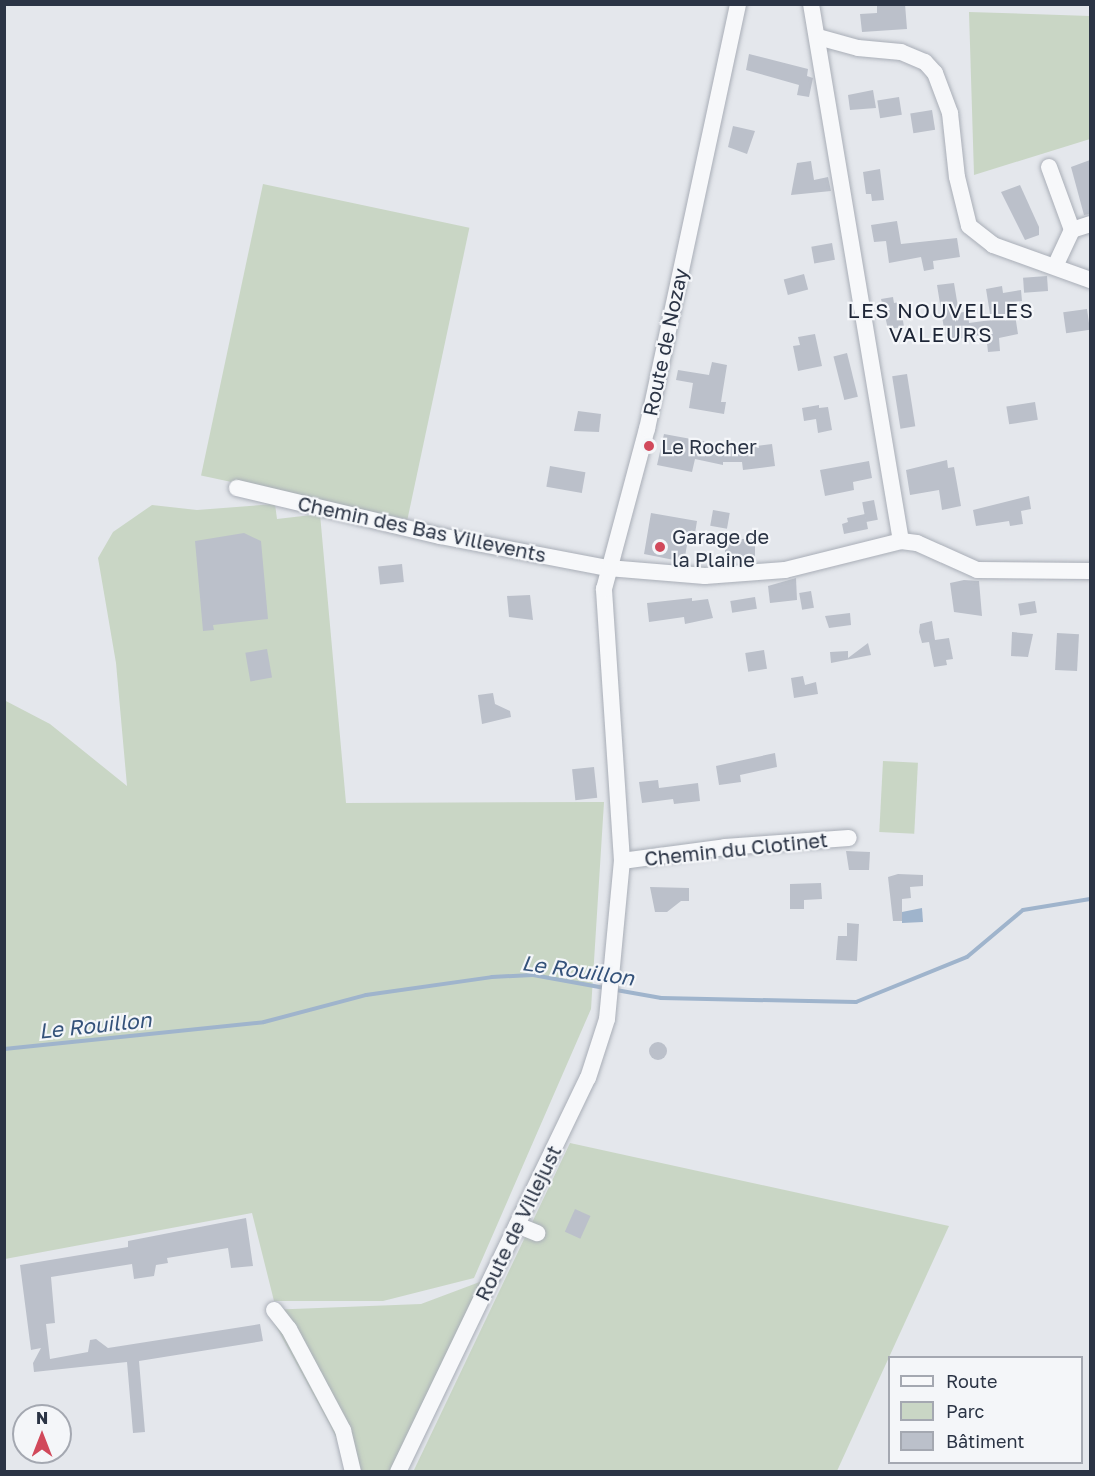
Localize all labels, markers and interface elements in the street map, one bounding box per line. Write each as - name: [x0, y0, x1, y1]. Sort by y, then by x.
- street label: Route de Nozay: [638, 266, 692, 418]
- district label: LES NOUVELLES VALEURS: [848, 297, 1034, 347]
- place label: Le Rocher: [661, 434, 757, 458]
- marker: Le Rocher: [642, 439, 656, 453]
- street label: Chemin des Bas Villevents: [296, 491, 548, 567]
- place label: Garage de la Plaine: [672, 524, 769, 571]
- marker: Garage de la Plaine: [653, 540, 667, 554]
- street label: Chemin du Clotinet: [643, 827, 829, 871]
- water label: Le Rouillon: [520, 950, 636, 990]
- water label: Le Rouillon: [38, 1007, 152, 1043]
- street label: Route de Villejust: [470, 1141, 566, 1305]
- legend: [888, 1356, 1083, 1464]
- text: Route: [946, 1370, 997, 1392]
- text: Parc: [946, 1400, 984, 1422]
- north arrow: [12, 1404, 72, 1464]
- text: N: [36, 1408, 48, 1428]
- text: Bâtiment: [946, 1430, 1025, 1452]

